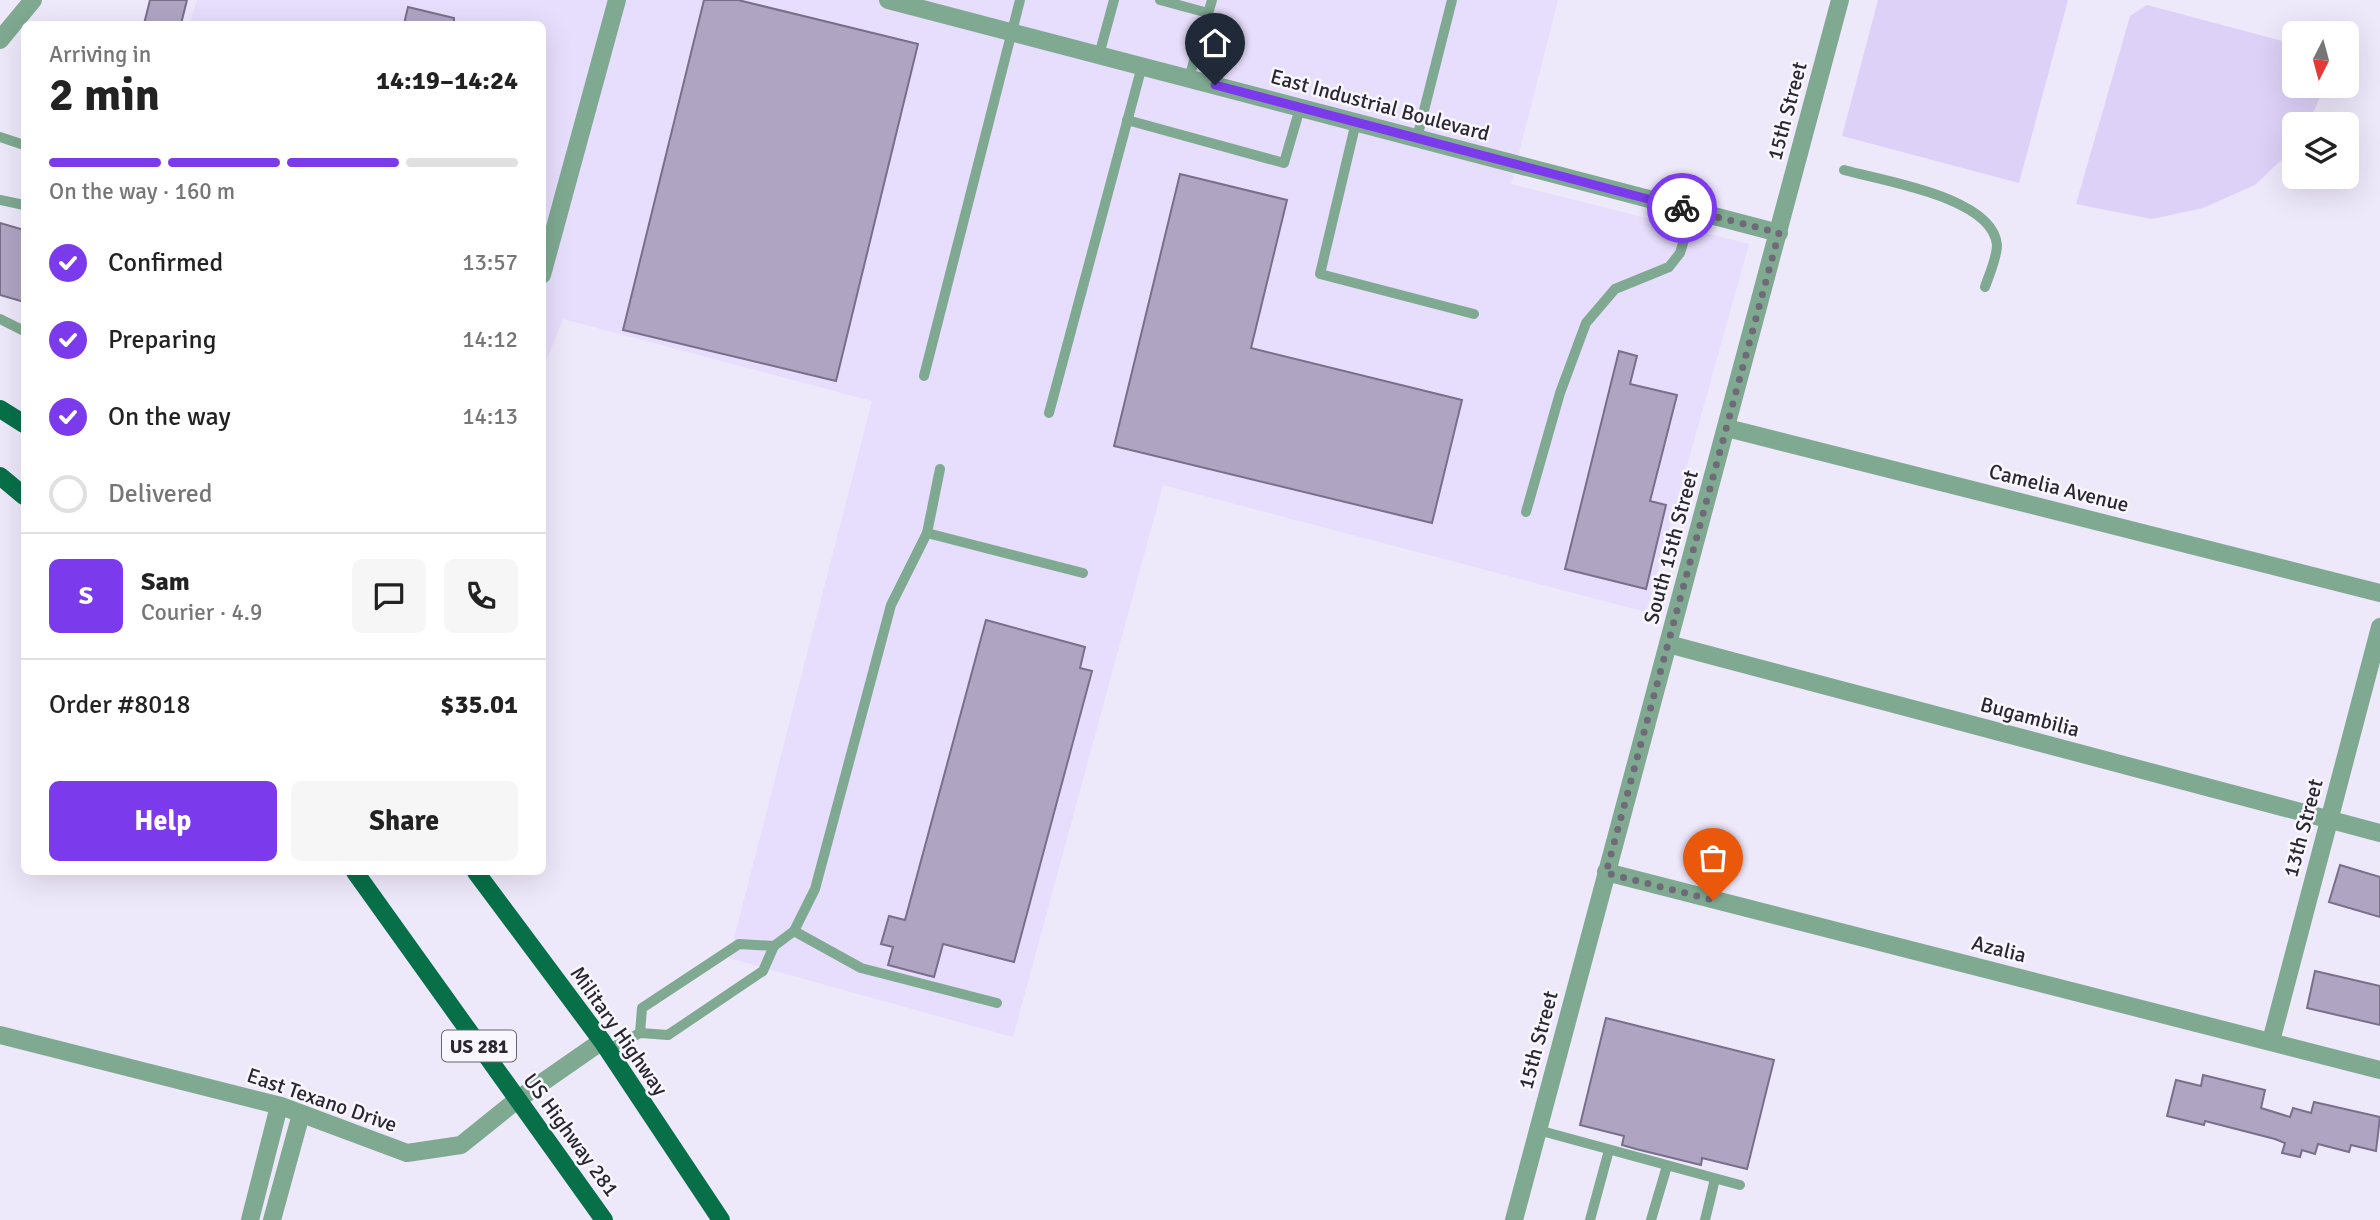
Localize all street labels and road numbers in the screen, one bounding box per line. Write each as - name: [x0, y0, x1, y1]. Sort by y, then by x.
- street label: 15th Street: [1761, 59, 1813, 163]
- street label: East Industrial Boulevard: [1268, 63, 1492, 147]
- street label: Camelia Avenue: [1986, 458, 2132, 518]
- street label: South 15th Street: [1638, 467, 1704, 627]
- street label: Bugambilia: [1977, 691, 2083, 743]
- street label: 13th Street: [2277, 776, 2329, 880]
- street label: Azalia: [1969, 930, 2029, 968]
- street label: Military Highway: [565, 961, 673, 1101]
- street label: 15th Street: [1512, 988, 1564, 1092]
- road number: US 281: [442, 1030, 516, 1062]
- street label: East Texano Drive: [244, 1062, 400, 1138]
- street label: US Highway 281: [518, 1068, 624, 1202]

